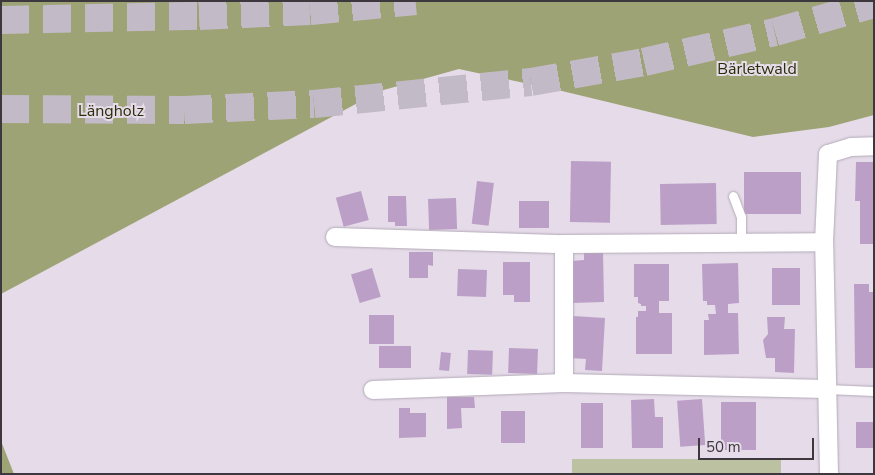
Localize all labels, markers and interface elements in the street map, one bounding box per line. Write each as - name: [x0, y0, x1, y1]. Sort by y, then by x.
- park label: Bärletwald: [717, 59, 797, 79]
- park label: Längholz: [78, 101, 144, 121]
- scale bar: [700, 428, 816, 460]
- text: 50 m: [706, 437, 741, 457]

